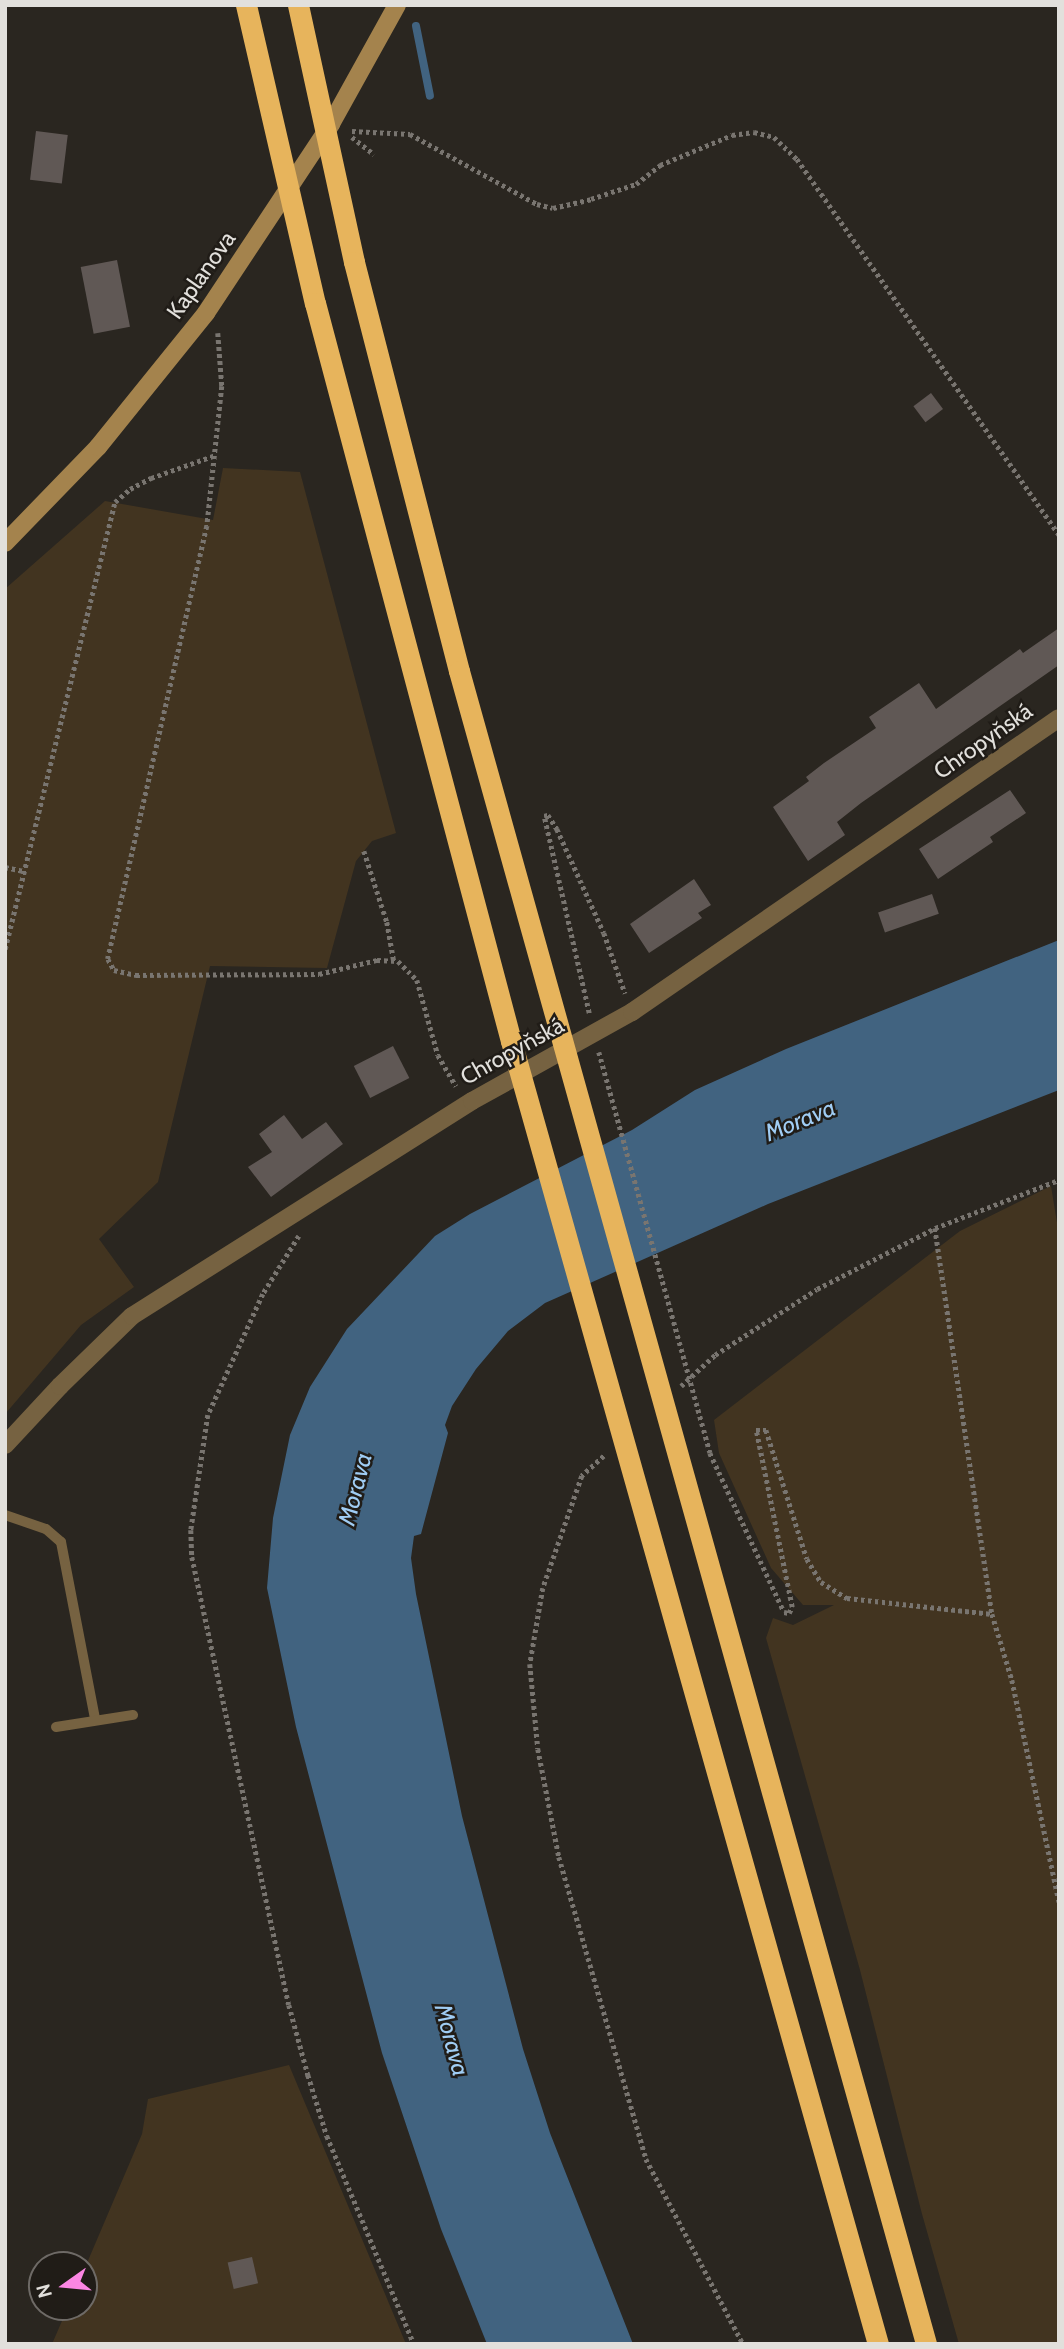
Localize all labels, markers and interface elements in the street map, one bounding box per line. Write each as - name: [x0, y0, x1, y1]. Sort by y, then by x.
- street label: Kaplanova: [161, 226, 241, 324]
- street label: Chropyňská: [928, 697, 1038, 785]
- street label: Chropyňská: [455, 1011, 569, 1091]
- water label: Morava: [761, 1093, 839, 1147]
- water label: Morava: [332, 1450, 378, 1528]
- water label: Morava: [429, 2001, 475, 2079]
- north arrow: [28, 2251, 98, 2321]
- text: N: [31, 2282, 57, 2301]

